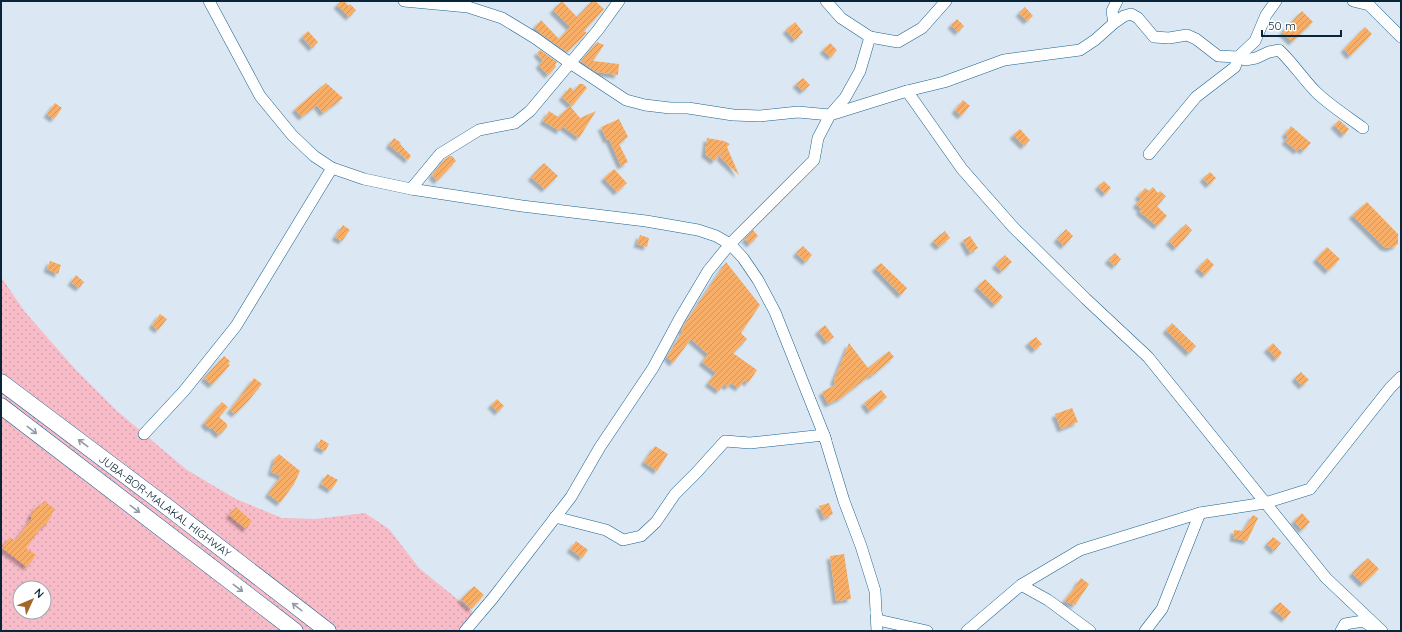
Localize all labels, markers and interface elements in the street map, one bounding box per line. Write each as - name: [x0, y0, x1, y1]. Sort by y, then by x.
- scale bar: [1262, 12, 1341, 38]
- text: 50 m: [1268, 18, 1296, 33]
- one-way arrow: [26, 425, 37, 434]
- one-way arrow: [77, 439, 88, 448]
- street label: JUBA-BOR-MALAKAL HIGHWAY: [96, 452, 234, 560]
- one-way arrow: [129, 505, 140, 513]
- north arrow: [12, 580, 52, 620]
- one-way arrow: [233, 584, 244, 592]
- text: N: [31, 585, 47, 601]
- one-way arrow: [292, 603, 303, 611]

